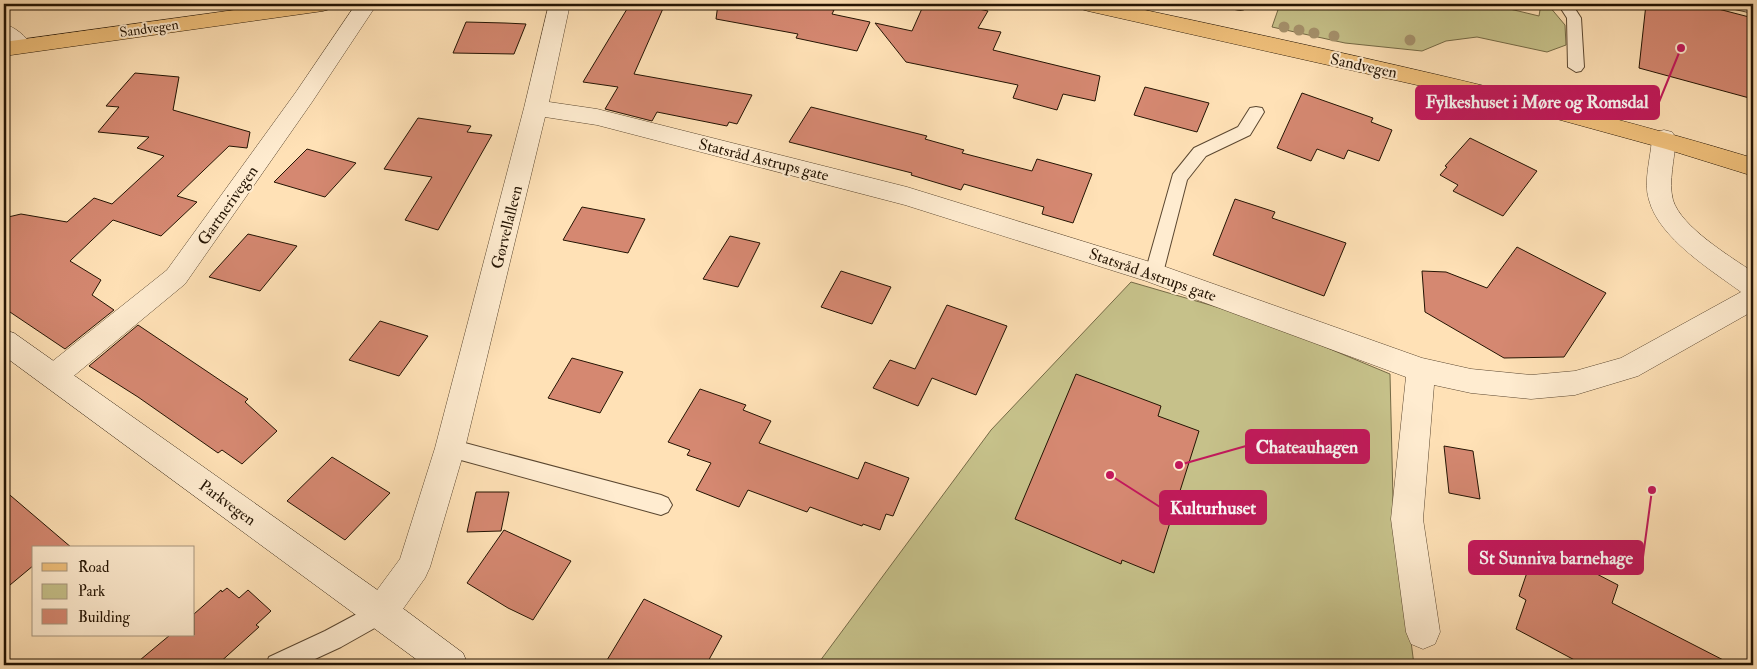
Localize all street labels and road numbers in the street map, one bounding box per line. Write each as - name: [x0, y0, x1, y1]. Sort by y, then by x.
- street label: Sandvegen: [119, 16, 180, 41]
- street label: Sandvegen: [1329, 49, 1399, 83]
- street label: Statsråd Astrups gate: [696, 134, 831, 187]
- street label: Gartnerivegen: [193, 162, 263, 249]
- street label: Gørvellalleen: [487, 183, 527, 271]
- street label: Statsråd Astrups gate: [1086, 244, 1219, 307]
- street label: Parkvegen: [195, 476, 260, 530]

